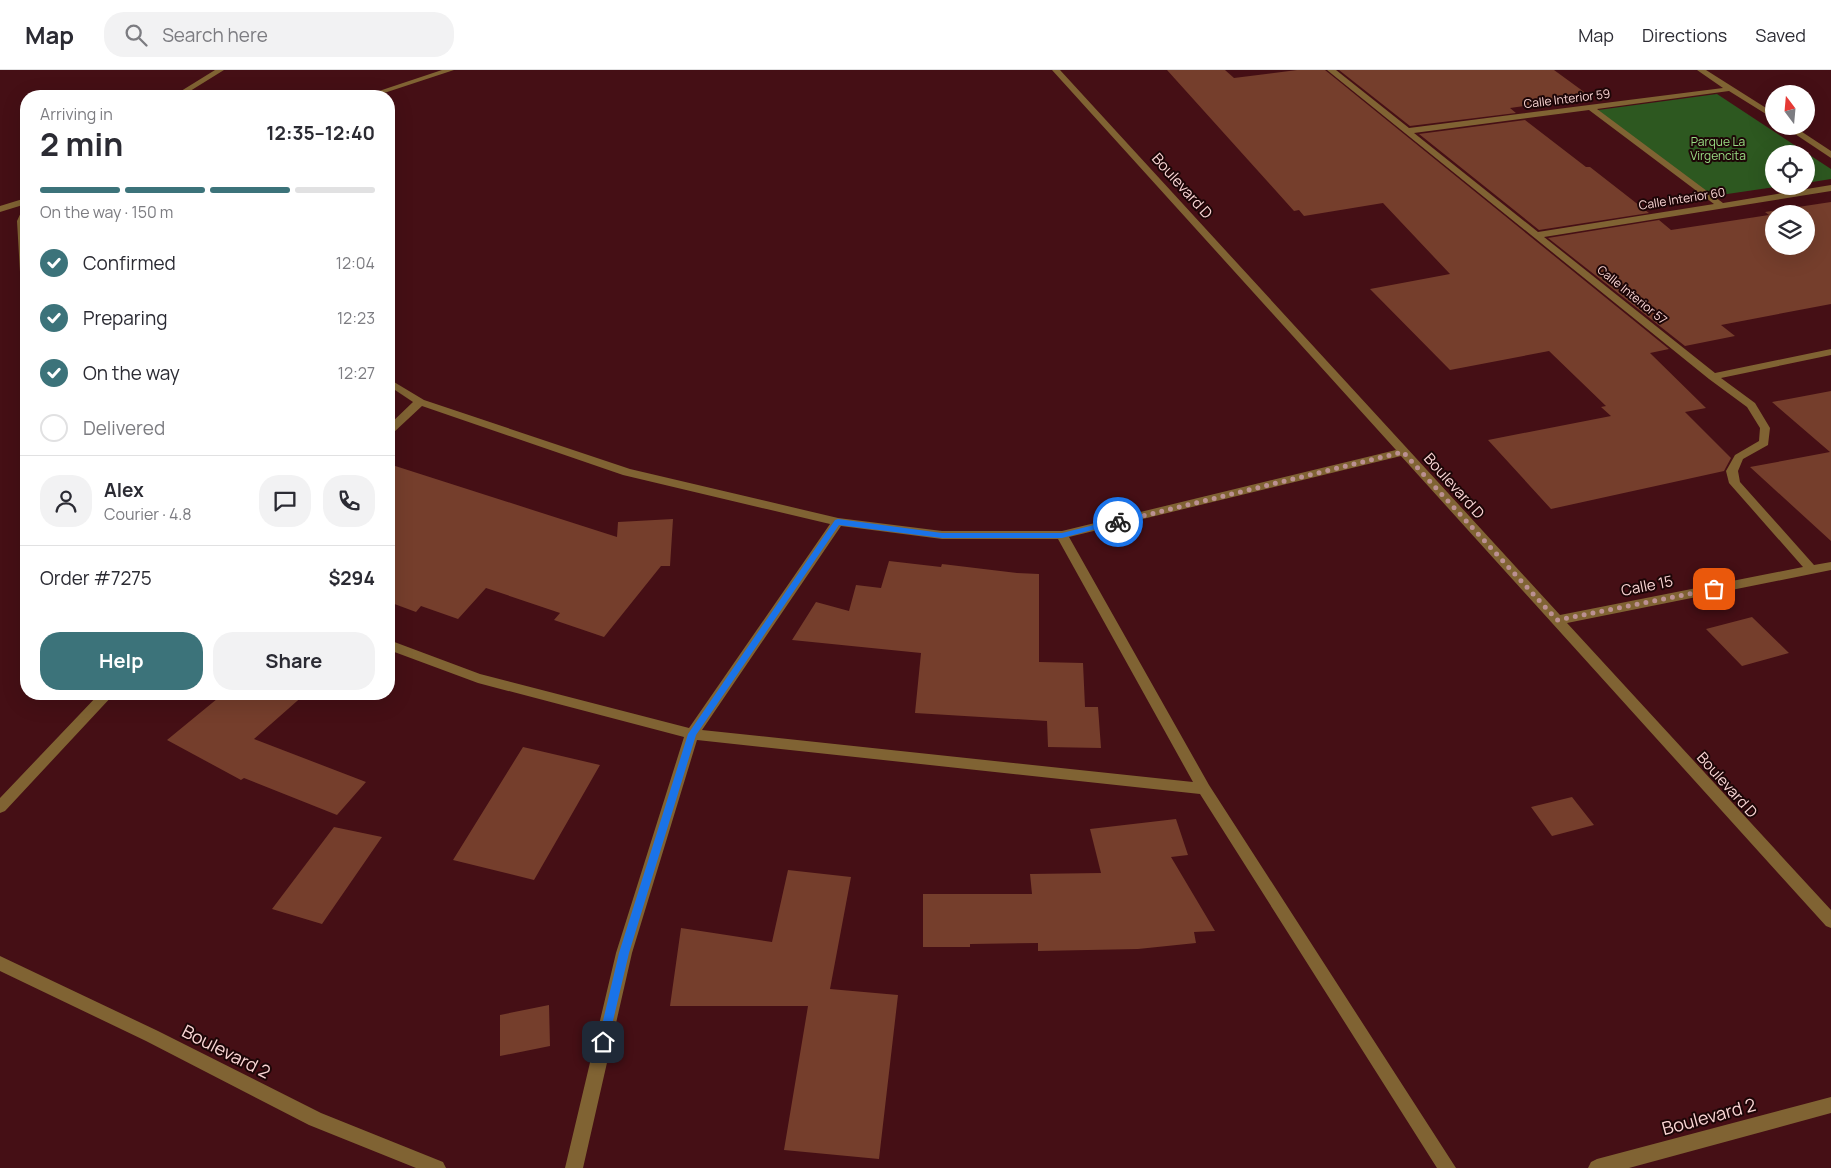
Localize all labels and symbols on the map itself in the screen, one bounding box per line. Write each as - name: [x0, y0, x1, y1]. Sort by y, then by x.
- street label: Calle Interior 59: [1523, 85, 1611, 112]
- north arrow: [1765, 85, 1815, 135]
- park label: Parque La Virgencita: [1690, 133, 1746, 164]
- street label: Boulevard D: [1147, 148, 1217, 223]
- street label: Calle Interior 60: [1637, 183, 1726, 214]
- street label: Calle Interior 57: [1594, 261, 1671, 328]
- street label: Boulevard D: [1419, 448, 1489, 523]
- courier: [1093, 497, 1143, 547]
- pin: [1693, 568, 1735, 610]
- street label: Calle 15: [1619, 570, 1675, 601]
- street label: Boulevard D: [1692, 747, 1762, 822]
- street label: Boulevard 2: [178, 1019, 275, 1084]
- pin: [582, 1021, 624, 1063]
- street label: Boulevard 2: [1659, 1092, 1758, 1140]

